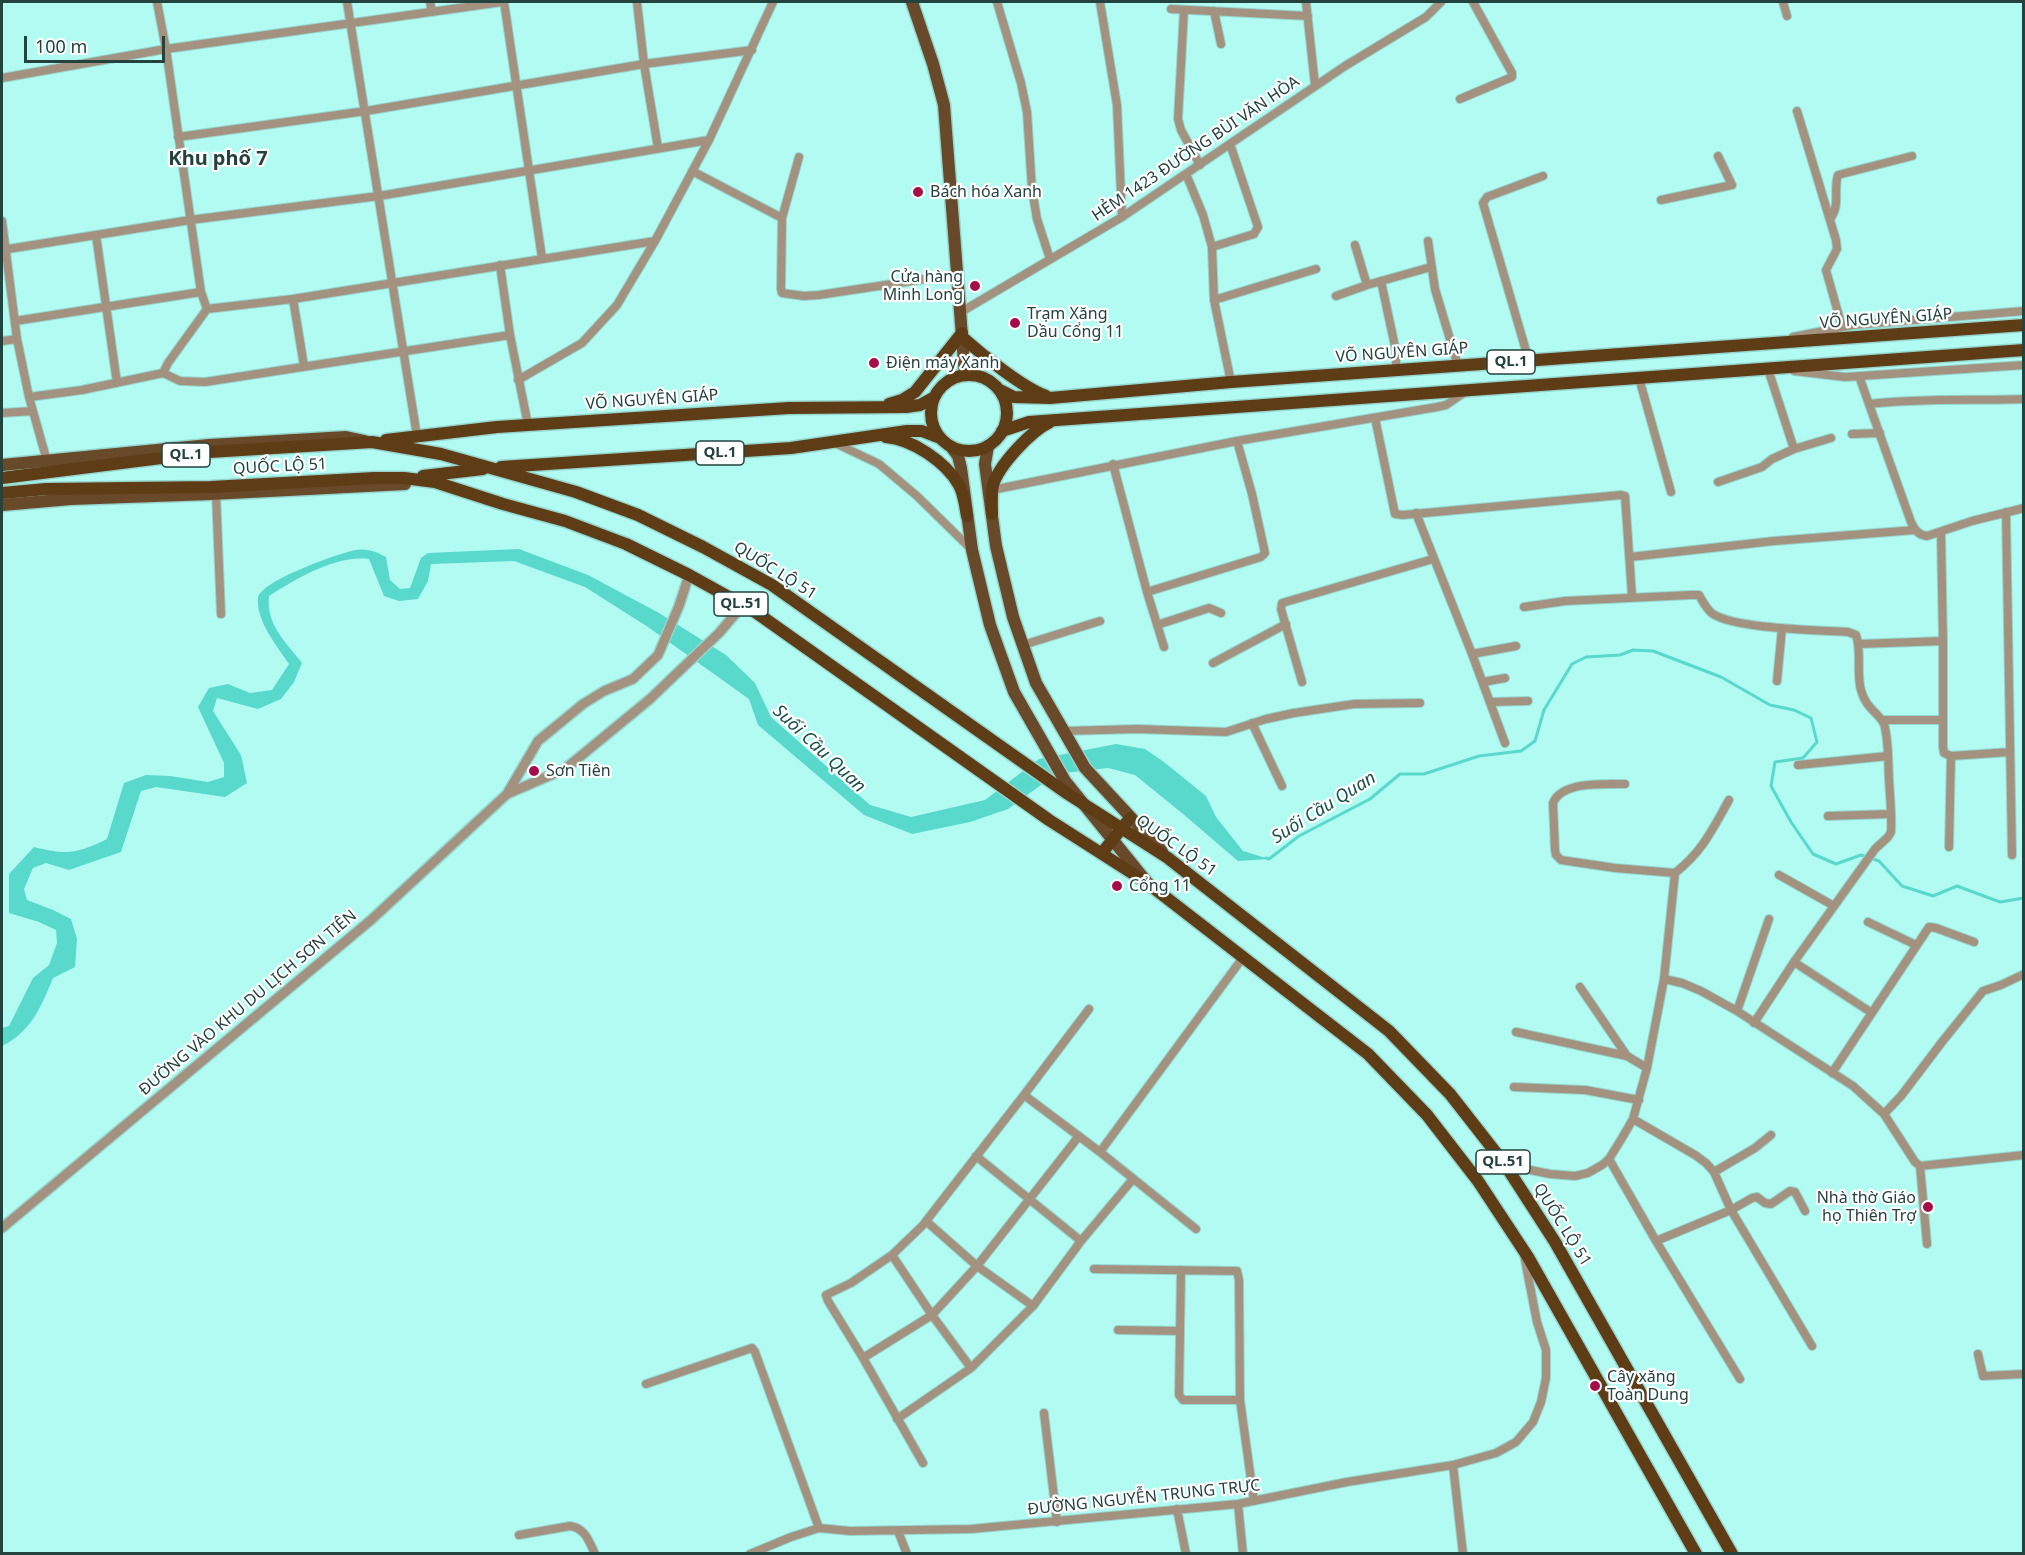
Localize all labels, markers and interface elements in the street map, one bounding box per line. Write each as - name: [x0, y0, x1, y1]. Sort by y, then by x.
- scale bar: [27, 24, 168, 62]
- text: 100 m: [35, 34, 87, 58]
- street label: HẺM 1423 ĐƯỜNG BÙI VĂN HÒA: [1089, 72, 1303, 226]
- district label: Khu phố 7: [168, 147, 268, 171]
- place label: Bách hóa Xanh: [930, 182, 1042, 202]
- marker: Bách hóa Xanh: [911, 185, 925, 199]
- place label: Cửa hàng Minh Long: [883, 267, 963, 305]
- marker: Cửa hàng Minh Long: [968, 279, 982, 293]
- place label: Trạm Xăng Dầu Cổng 11: [1027, 304, 1124, 342]
- street label: VÕ NGUYÊN GIÁP: [1819, 305, 1953, 333]
- marker: Trạm Xăng Dầu Cổng 11: [1008, 316, 1022, 330]
- street label: VÕ NGUYÊN GIÁP: [1335, 339, 1469, 367]
- road number: QL.1: [1487, 350, 1535, 374]
- place label: Điện máy Xanh: [886, 353, 999, 373]
- marker: Điện máy Xanh: [867, 356, 881, 370]
- street label: VÕ NGUYÊN GIÁP: [585, 386, 719, 414]
- road number: QL.1: [696, 441, 744, 465]
- road number: QL.1: [162, 443, 210, 467]
- street label: QUỐC LỘ 51: [233, 455, 327, 479]
- street label: QUỐC LỘ 51: [730, 538, 820, 604]
- road number: QL.51: [714, 592, 768, 616]
- water label: Suối Cầu Quan: [768, 701, 870, 797]
- place label: Sơn Tiên: [546, 761, 611, 781]
- marker: Sơn Tiên: [527, 764, 541, 778]
- water label: Suối Cầu Quan: [1268, 767, 1380, 849]
- street label: QUỐC LỘ 51: [1132, 811, 1220, 881]
- place label: Cổng 11: [1129, 876, 1191, 896]
- marker: Cổng 11: [1110, 879, 1124, 893]
- street label: ĐƯỜNG VÀO KHU DU LỊCH SƠN TIÊN: [135, 906, 361, 1100]
- road number: QL.51: [1476, 1150, 1530, 1174]
- street label: QUỐC LỘ 51: [1529, 1180, 1595, 1270]
- place label: Nhà thờ Giáo họ Thiên Trợ: [1817, 1188, 1916, 1226]
- marker: Nhà thờ Giáo họ Thiên Trợ: [1921, 1200, 1935, 1214]
- place label: Cây xăng Toàn Dung: [1607, 1367, 1689, 1405]
- marker: Cây xăng Toàn Dung: [1588, 1379, 1602, 1393]
- street label: ĐƯỜNG NGUYỄN TRUNG TRỰC: [1027, 1476, 1261, 1520]

